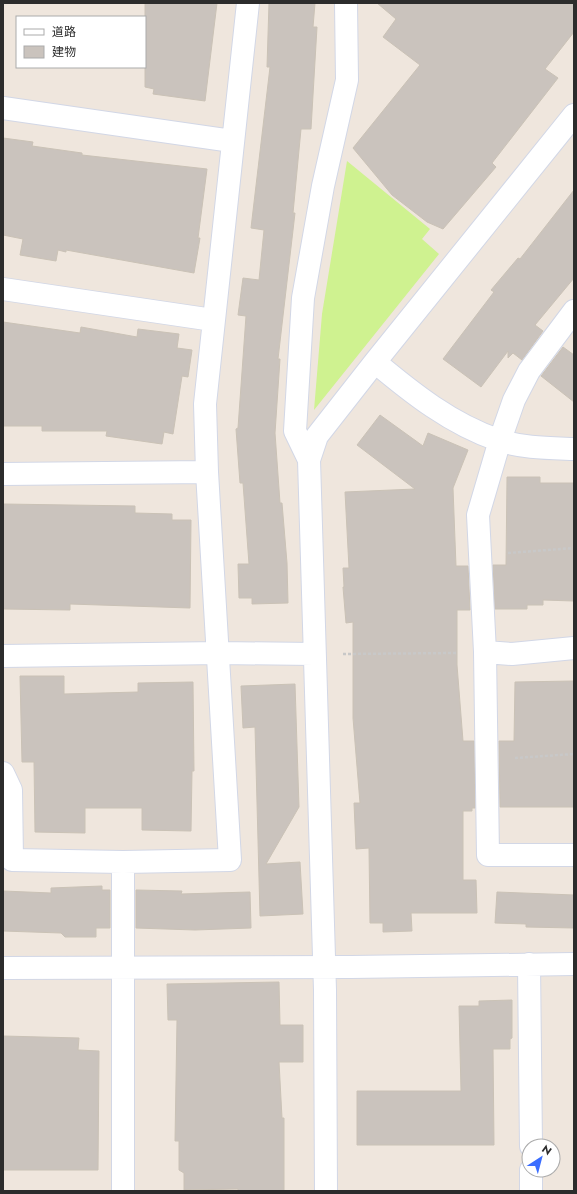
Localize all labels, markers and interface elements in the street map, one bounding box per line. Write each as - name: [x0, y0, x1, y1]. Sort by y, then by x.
- legend: [16, 16, 146, 68]
- text: 道路: [52, 23, 76, 41]
- text: 建物: [52, 43, 76, 61]
- north arrow: [521, 1138, 561, 1178]
- text: N: [539, 1141, 555, 1159]

